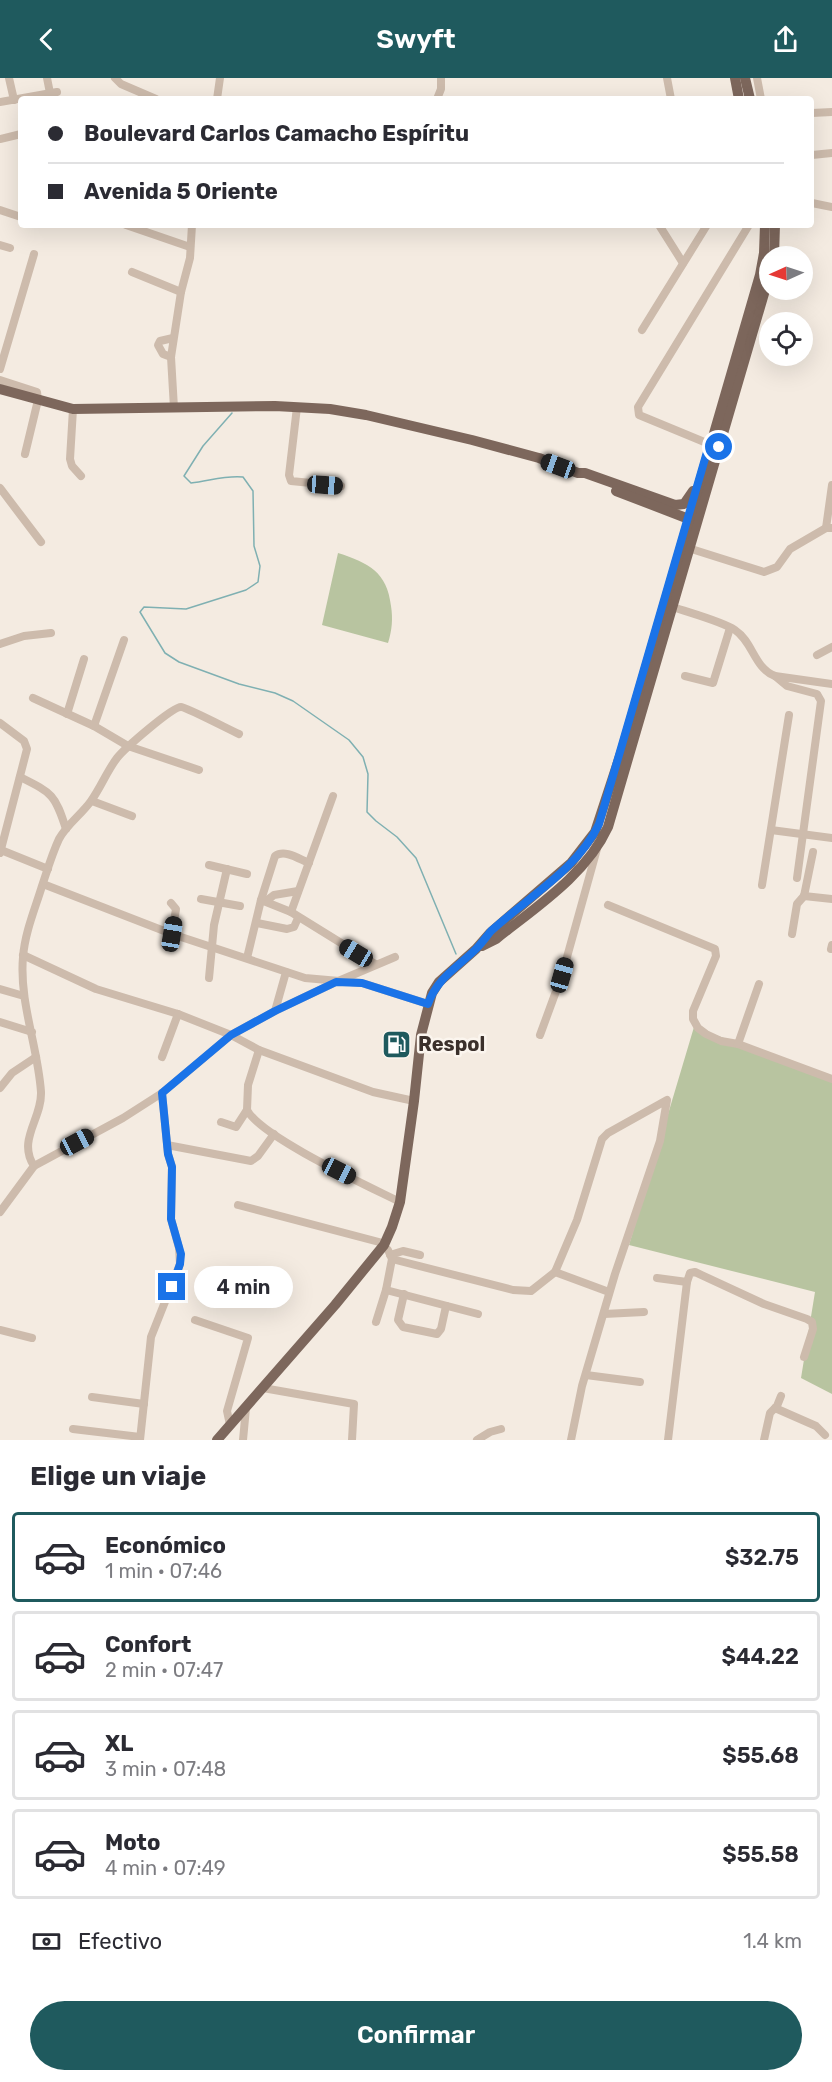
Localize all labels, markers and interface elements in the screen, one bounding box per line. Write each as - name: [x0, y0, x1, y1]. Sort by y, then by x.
- icon: back: [30, 23, 63, 56]
- text: Swyft: [376, 23, 456, 55]
- icon: share: [769, 23, 802, 56]
- text: Boulevard Carlos Camacho Espíritu: [84, 120, 469, 147]
- text: Avenida 5 Oriente: [84, 178, 278, 205]
- north arrow: [759, 246, 813, 300]
- map controls: [759, 246, 813, 366]
- button: locate: [759, 312, 813, 366]
- route start: [705, 433, 732, 460]
- car: [538, 451, 578, 481]
- car: [306, 475, 344, 495]
- car: [160, 915, 184, 953]
- car: [336, 936, 376, 970]
- car: [548, 955, 576, 995]
- fuel station icon: Respol: [381, 1028, 413, 1060]
- place label: Respol: [418, 1032, 485, 1056]
- car: [57, 1126, 97, 1158]
- car: [319, 1155, 359, 1187]
- callout: 4 min: [193, 1266, 292, 1308]
- route end: [158, 1273, 185, 1300]
- text: 4 min: [216, 1275, 271, 1299]
- text: Elige un viaje: [30, 1460, 206, 1492]
- icon: car: [33, 1530, 87, 1584]
- text: Económico: [105, 1532, 226, 1559]
- text: $32.75: [725, 1544, 799, 1571]
- text: 1 min · 07:46: [105, 1559, 222, 1583]
- icon: car: [33, 1629, 87, 1683]
- text: Confort: [105, 1631, 191, 1658]
- text: $44.22: [721, 1643, 799, 1670]
- text: 2 min · 07:47: [105, 1658, 223, 1682]
- icon: car: [33, 1728, 87, 1782]
- text: XL: [105, 1730, 133, 1757]
- text: $55.68: [722, 1742, 799, 1769]
- text: 3 min · 07:48: [105, 1757, 226, 1781]
- icon: car: [33, 1827, 87, 1881]
- text: Moto: [105, 1829, 160, 1856]
- text: $55.58: [722, 1841, 799, 1868]
- text: 4 min · 07:49: [105, 1856, 226, 1880]
- icon: cash: [30, 1925, 63, 1958]
- text: Efectivo: [78, 1928, 162, 1955]
- text: 1.4 km: [743, 1929, 802, 1953]
- button: Confirmar: [30, 2001, 802, 2070]

